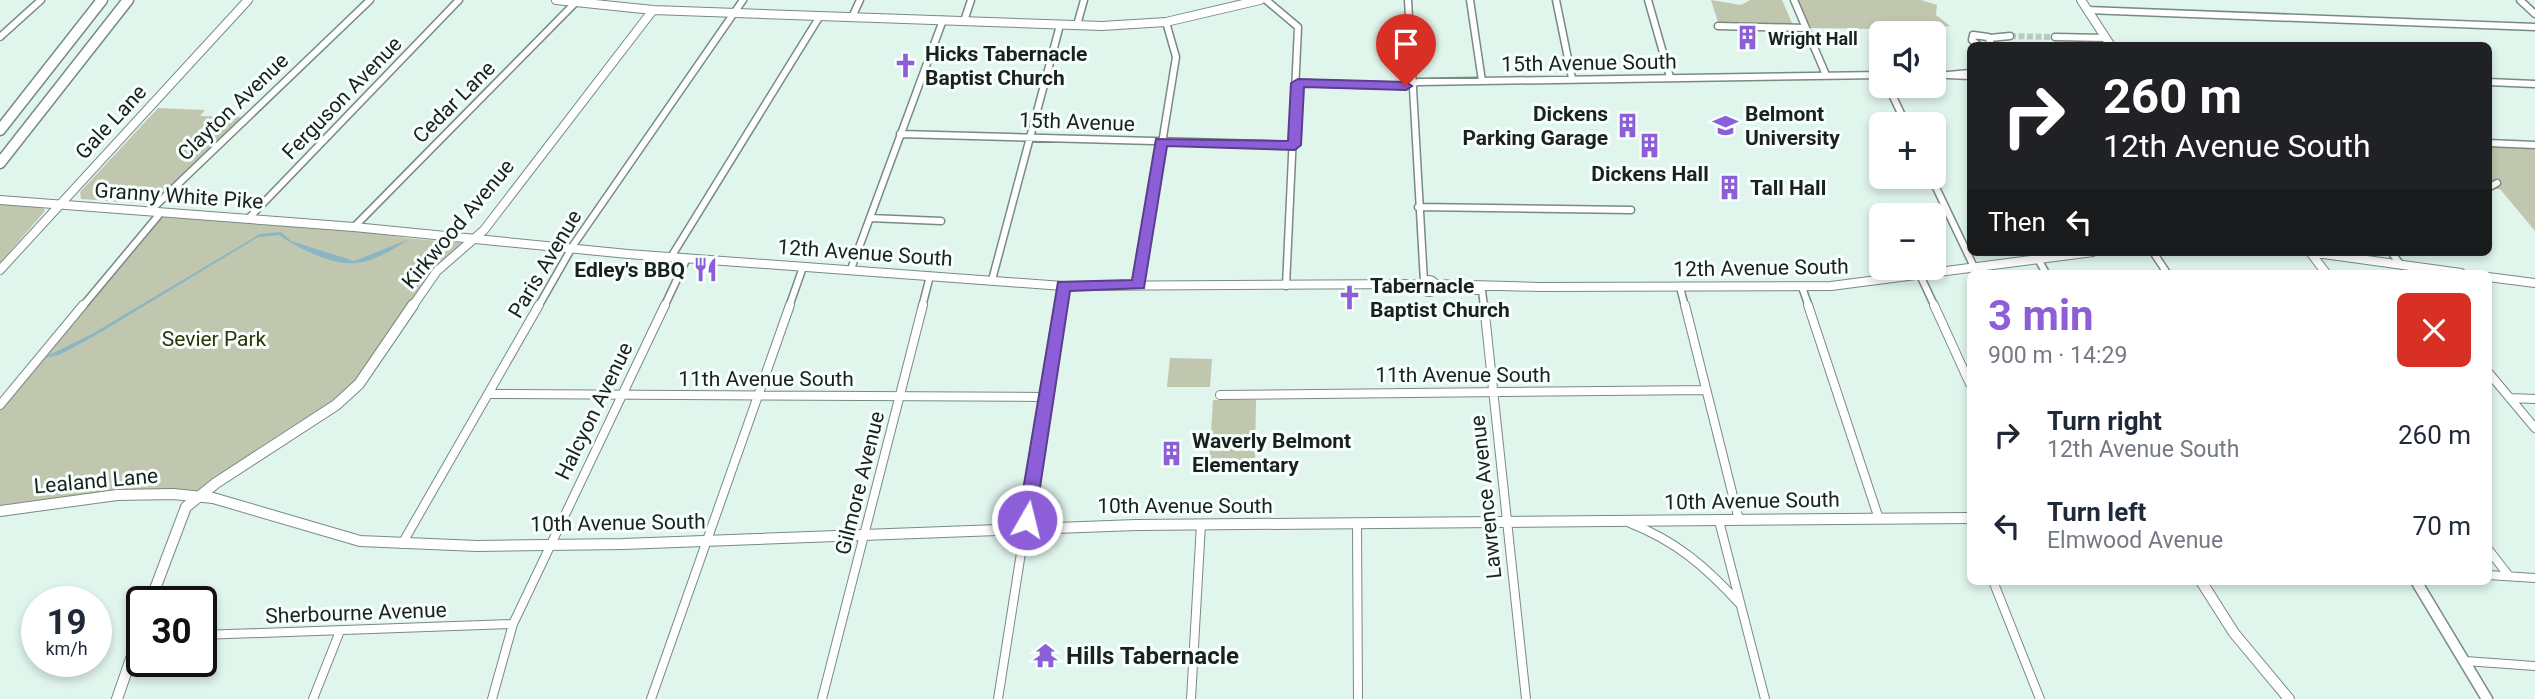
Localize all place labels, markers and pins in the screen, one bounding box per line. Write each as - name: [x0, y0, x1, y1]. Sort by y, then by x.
- pin: [1376, 14, 1436, 86]
- building icon: Wright Hall: [1734, 24, 1762, 52]
- place label: Wright Hall: [1768, 28, 1858, 49]
- place label: Hicks Tabernacle Baptist Church: [925, 42, 1087, 90]
- church icon: Hicks Tabernacle Baptist Church: [891, 52, 919, 80]
- place label: Dickens Parking Garage: [1462, 102, 1608, 150]
- place label: Belmont University: [1745, 102, 1840, 150]
- building icon: Dickens Parking Garage: [1614, 112, 1642, 140]
- school or university icon: Belmont University: [1711, 112, 1739, 140]
- building icon: Dickens Hall: [1636, 131, 1664, 159]
- place label: Dickens Hall: [1591, 162, 1709, 186]
- building icon: Tall Hall: [1716, 174, 1744, 202]
- place label: Tall Hall: [1750, 176, 1826, 200]
- restaurant icon: Edley's BBQ: [691, 256, 719, 284]
- place label: Edley's BBQ: [574, 258, 685, 282]
- place label: Tabernacle Baptist Church: [1370, 274, 1510, 322]
- church icon: Tabernacle Baptist Church: [1336, 284, 1364, 312]
- place label: Waverly Belmont Elementary: [1192, 429, 1351, 477]
- building icon: Waverly Belmont Elementary: [1158, 439, 1186, 467]
- temple icon: Hills Tabernacle: [1032, 642, 1060, 670]
- place label: Hills Tabernacle: [1066, 642, 1239, 670]

